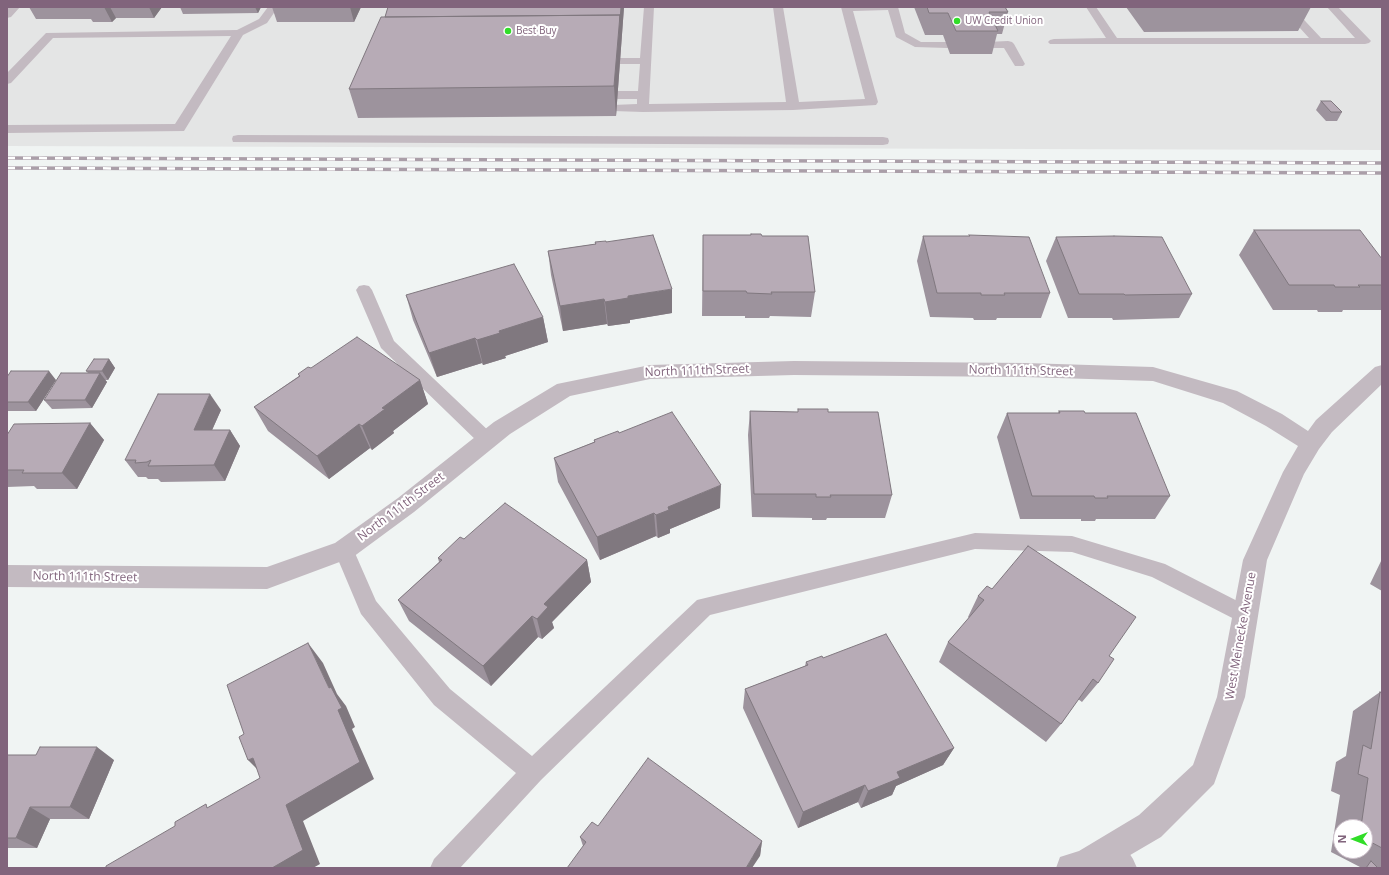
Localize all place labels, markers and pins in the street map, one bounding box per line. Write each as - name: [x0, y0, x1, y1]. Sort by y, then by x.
- place label: UW Credit Union: [965, 15, 1043, 27]
- marker: UW Credit Union: [952, 16, 962, 26]
- place label: Best Buy: [516, 25, 557, 37]
- marker: Best Buy: [503, 26, 513, 36]

